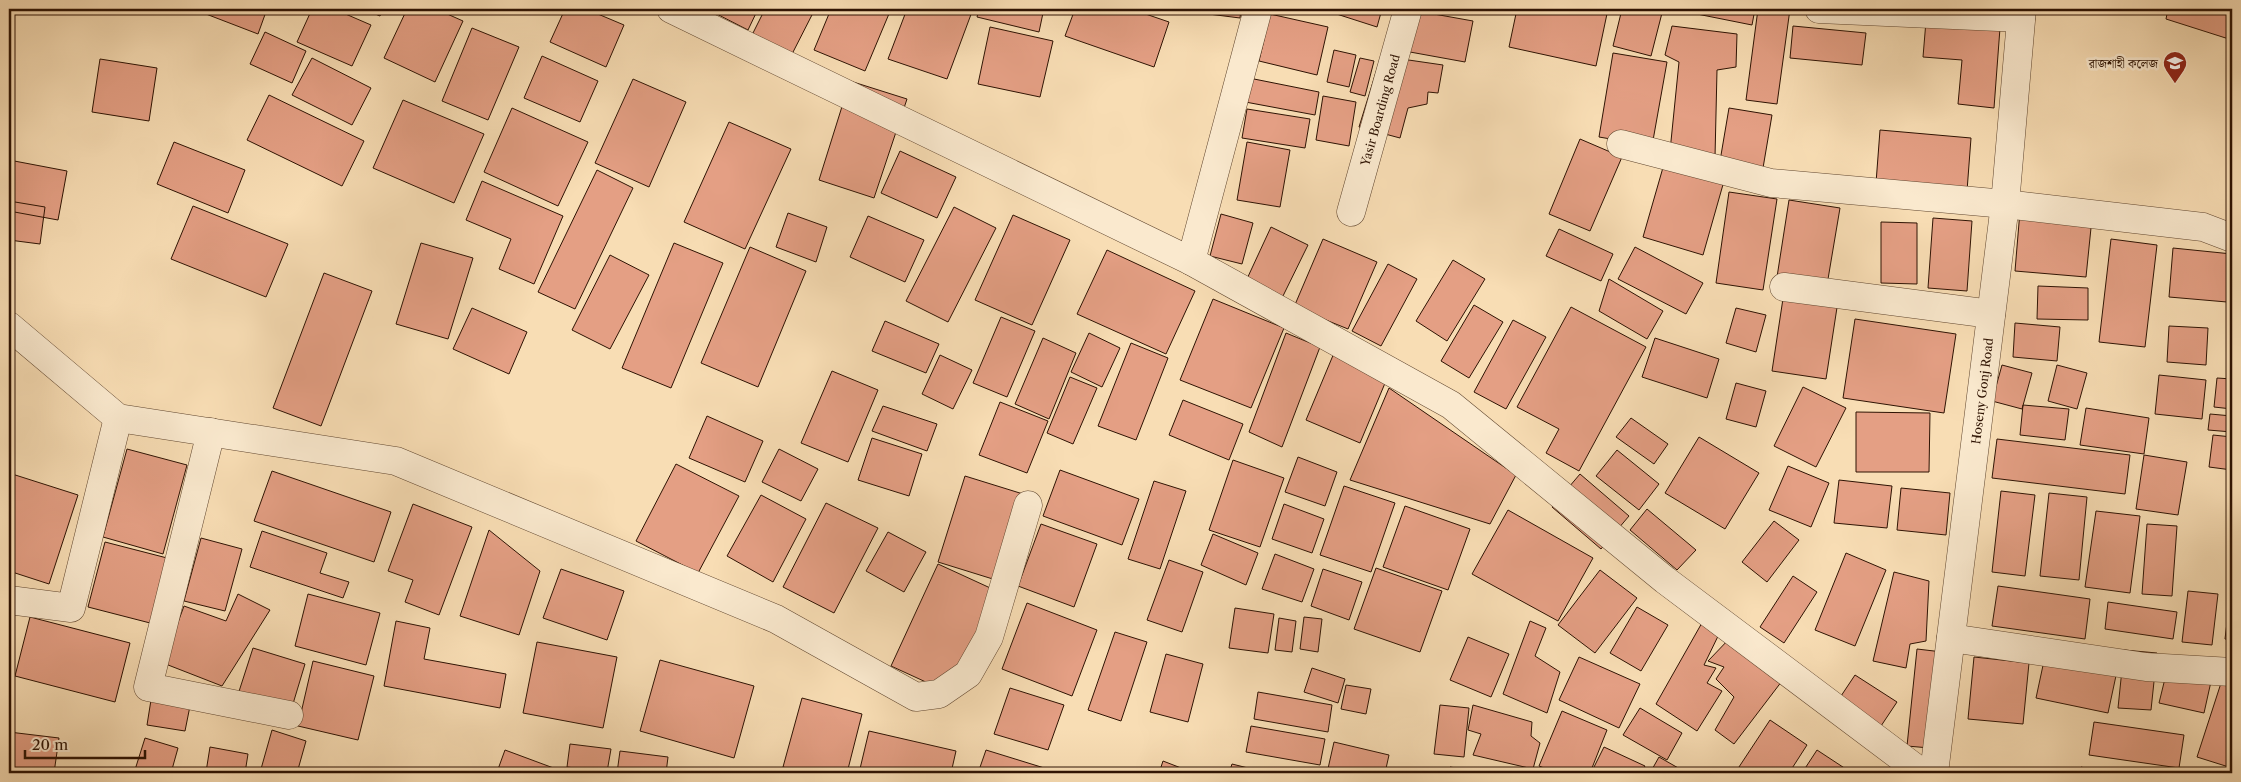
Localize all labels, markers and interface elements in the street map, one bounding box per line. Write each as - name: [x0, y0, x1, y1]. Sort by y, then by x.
- school or university icon: রাজশাহী কলেজ: [2162, 50, 2188, 84]
- street label: Yasir Boarding Road: [1357, 52, 1403, 168]
- place label: রাজশাহী কলেজ: [2088, 56, 2159, 71]
- street label: Hoseny Gonj Road: [1968, 336, 1996, 445]
- scale bar: [25, 727, 145, 759]
- text: 20 m: [32, 735, 68, 754]

